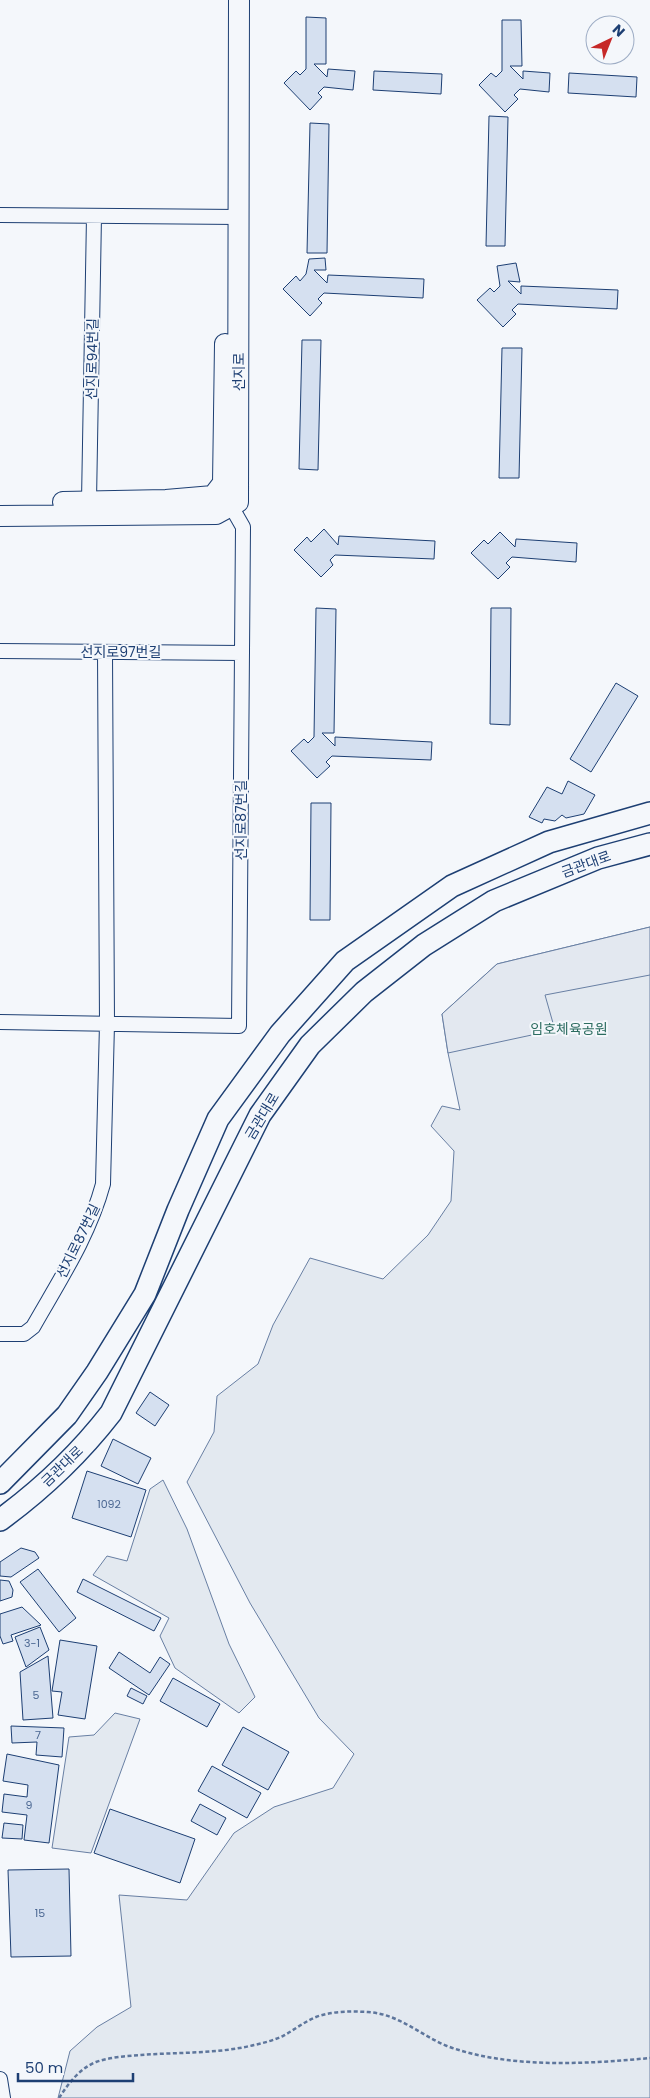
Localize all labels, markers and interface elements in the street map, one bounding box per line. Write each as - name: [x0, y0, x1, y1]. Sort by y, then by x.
- north arrow: [585, 15, 635, 65]
- text: N: [608, 20, 630, 41]
- street label: 선지로94번길: [81, 318, 103, 400]
- street label: 선지로: [229, 353, 249, 391]
- street label: 선지로97번길: [81, 642, 161, 662]
- street label: 선지로87번길: [231, 780, 251, 860]
- street label: 금관대로: [558, 846, 614, 882]
- park label: 임호체육공원: [530, 1019, 608, 1039]
- street label: 금관대로: [240, 1089, 284, 1143]
- street label: 선지로87번길: [51, 1200, 105, 1282]
- street label: 금관대로: [37, 1441, 88, 1491]
- house number: 1092: [97, 1496, 121, 1512]
- house number: 3-1: [24, 1635, 40, 1651]
- house number: 5: [33, 1687, 40, 1703]
- house number: 7: [35, 1727, 41, 1743]
- house number: 9: [26, 1797, 33, 1813]
- house number: 15: [35, 1905, 45, 1921]
- scale bar: [18, 2050, 132, 2082]
- text: 50 m: [25, 2057, 63, 2078]

